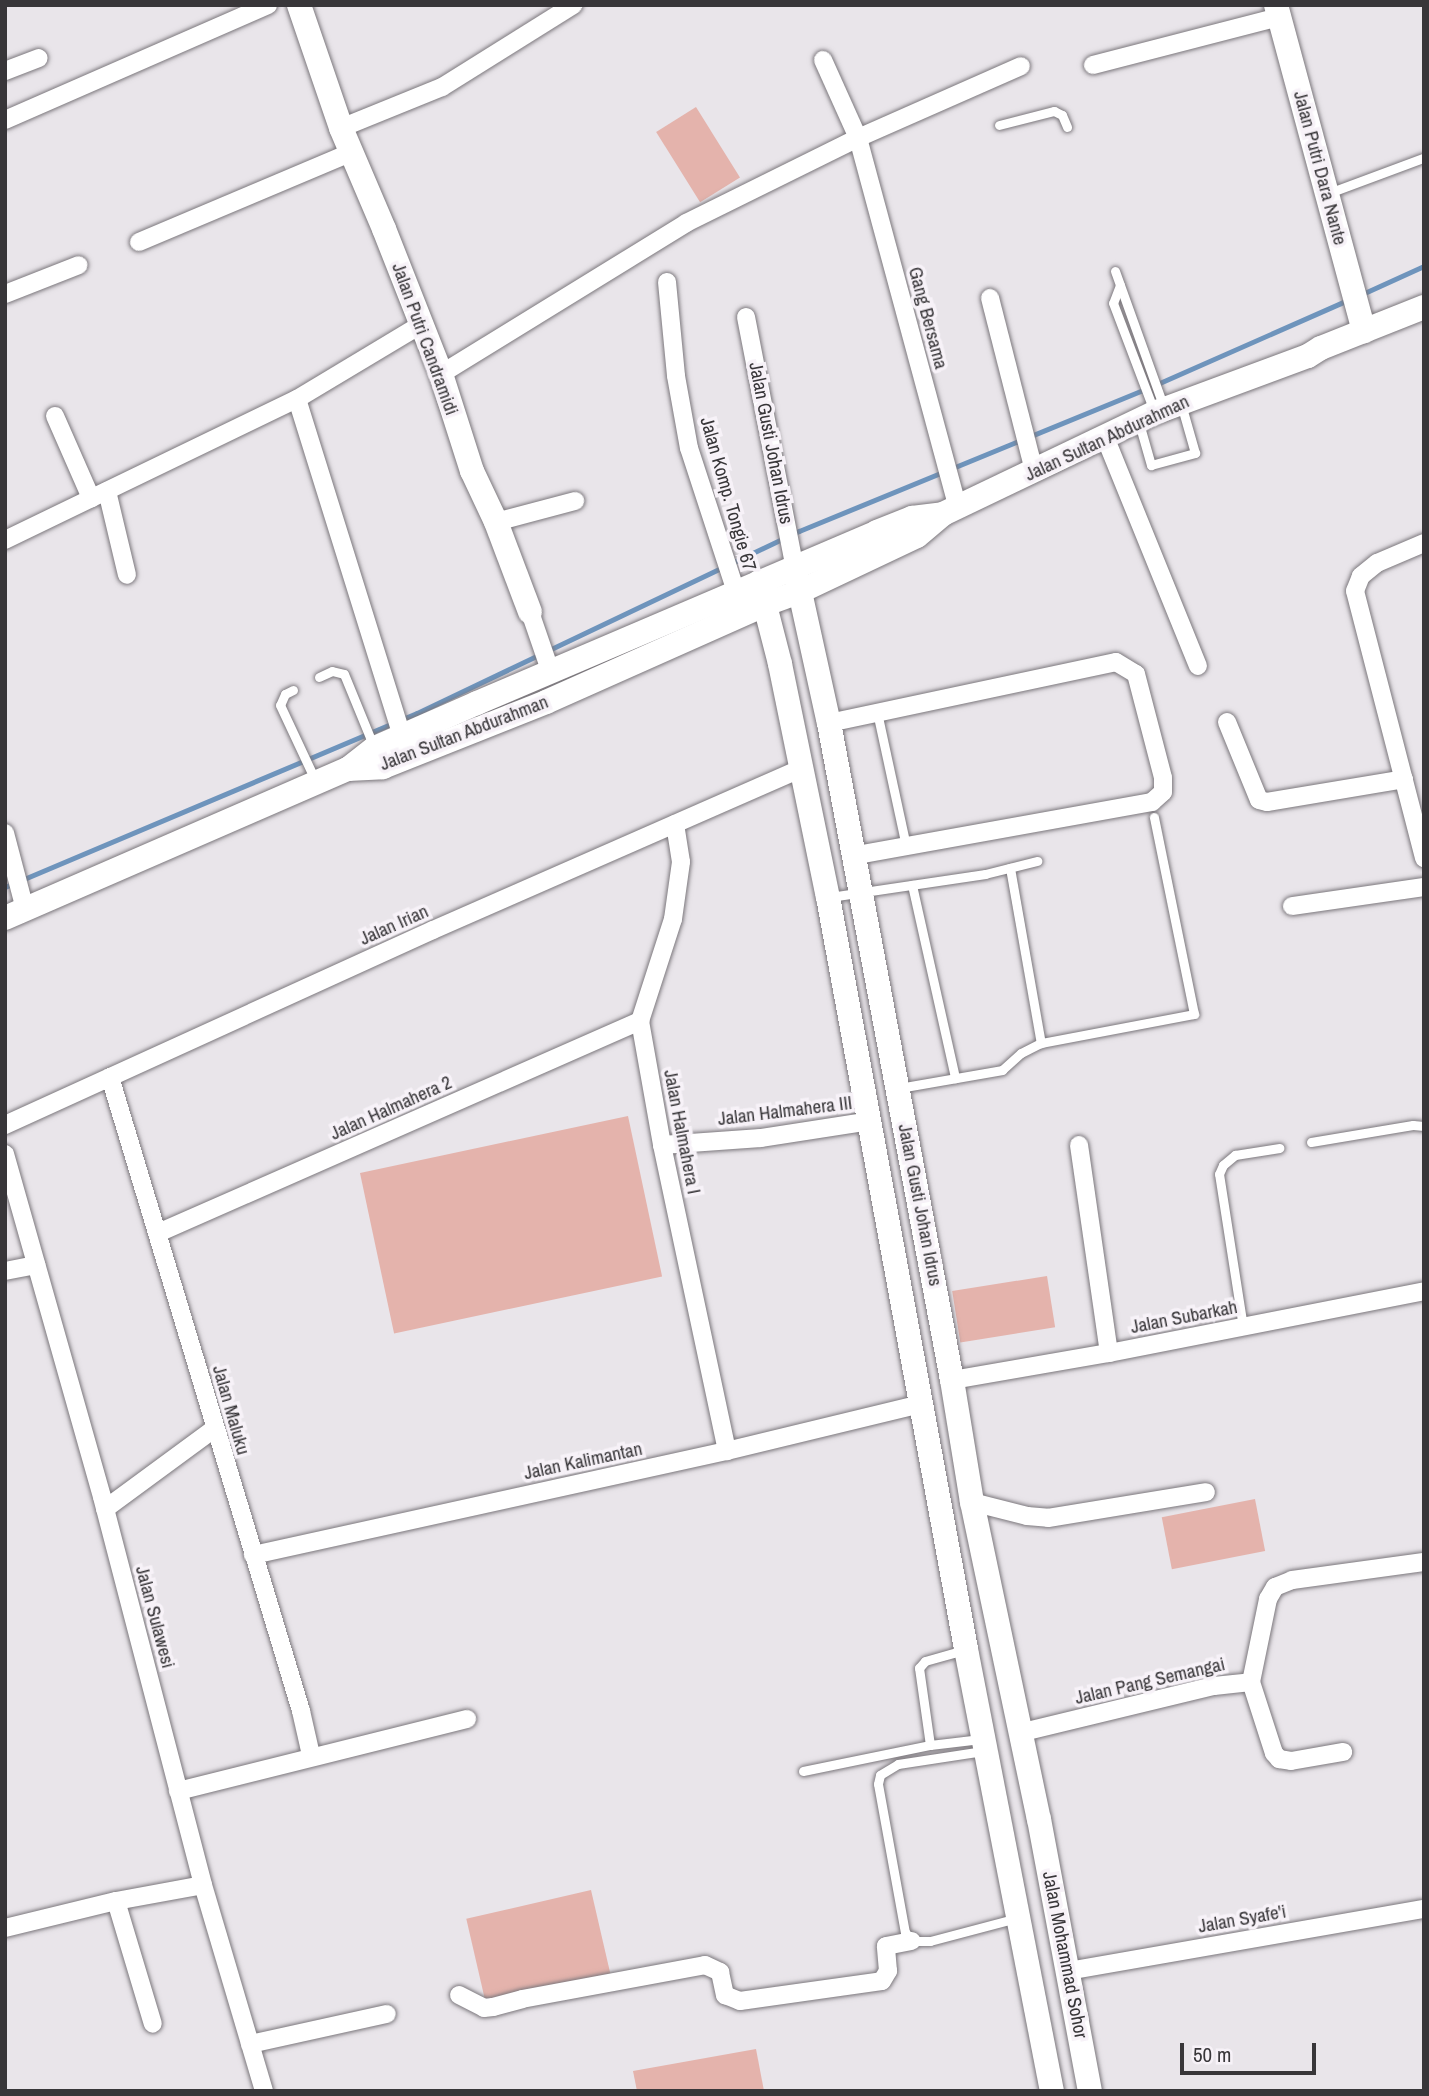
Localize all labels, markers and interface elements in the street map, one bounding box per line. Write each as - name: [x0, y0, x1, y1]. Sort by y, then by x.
- street label: Jalan Putri Dara Nante: [1288, 89, 1352, 247]
- street label: Jalan Putri Candramidi: [387, 260, 463, 418]
- street label: Gang Bersama: [903, 264, 953, 372]
- street label: Jalan Gusti Johan Idrus: [744, 360, 798, 526]
- street label: Jalan Sultan Abdurahman: [1021, 390, 1193, 486]
- street label: Jalan Komp. Tongie 67: [695, 414, 761, 574]
- street label: Jalan Sultan Abdurahman: [376, 690, 552, 776]
- street label: Jalan Irian: [356, 900, 432, 950]
- street label: Jalan Halmahera I: [659, 1068, 705, 1196]
- street label: Jalan Halmahera 2: [327, 1071, 455, 1145]
- street label: Jalan Halmahera III: [717, 1091, 853, 1131]
- street label: Jalan Gusti Johan Idrus: [893, 1122, 947, 1288]
- street label: Jalan Subarkah: [1129, 1295, 1239, 1339]
- street label: Jalan Maluku: [207, 1363, 255, 1457]
- street label: Jalan Kalimantan: [522, 1437, 644, 1485]
- street label: Jalan Sulawesi: [130, 1563, 180, 1671]
- street label: Jalan Pang Semangai: [1073, 1653, 1227, 1709]
- street label: Jalan Mohammad Sohor: [1038, 1870, 1092, 2040]
- street label: Jalan Syafe'i: [1196, 1900, 1288, 1938]
- scale bar: [1184, 2030, 1320, 2074]
- text: 50 m: [1193, 2040, 1231, 2069]

